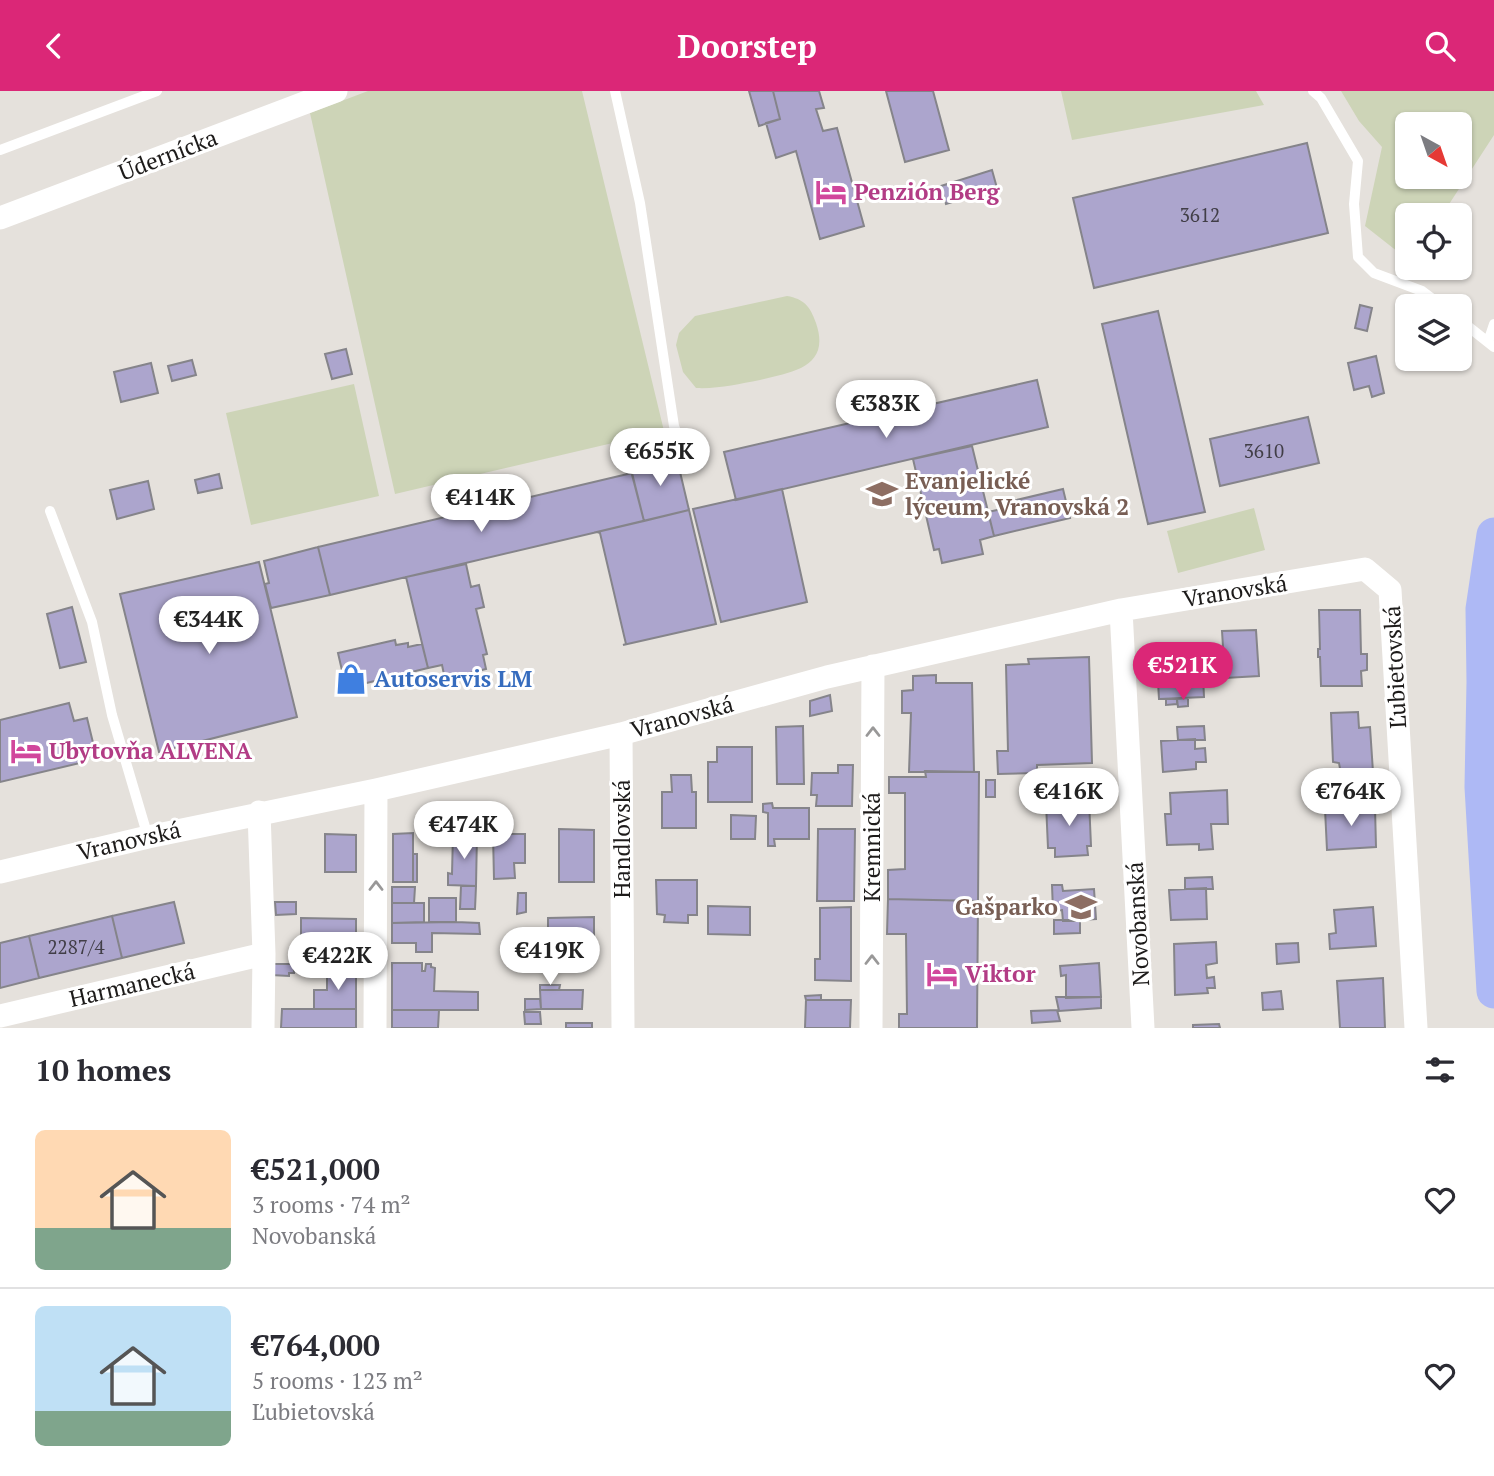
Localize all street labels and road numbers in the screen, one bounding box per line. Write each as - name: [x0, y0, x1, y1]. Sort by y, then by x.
- street label: Údernícka: [114, 121, 222, 188]
- street label: Vranovská: [1180, 567, 1290, 614]
- street label: Ľubietovská: [1376, 605, 1413, 729]
- street label: Vranovská: [627, 688, 737, 745]
- street label: Handlovská: [606, 779, 637, 899]
- street label: Kremnická: [856, 792, 887, 902]
- street label: Vranovská: [74, 813, 184, 867]
- street label: Novobanská: [1119, 861, 1156, 987]
- street label: Harmanecká: [66, 955, 198, 1014]

